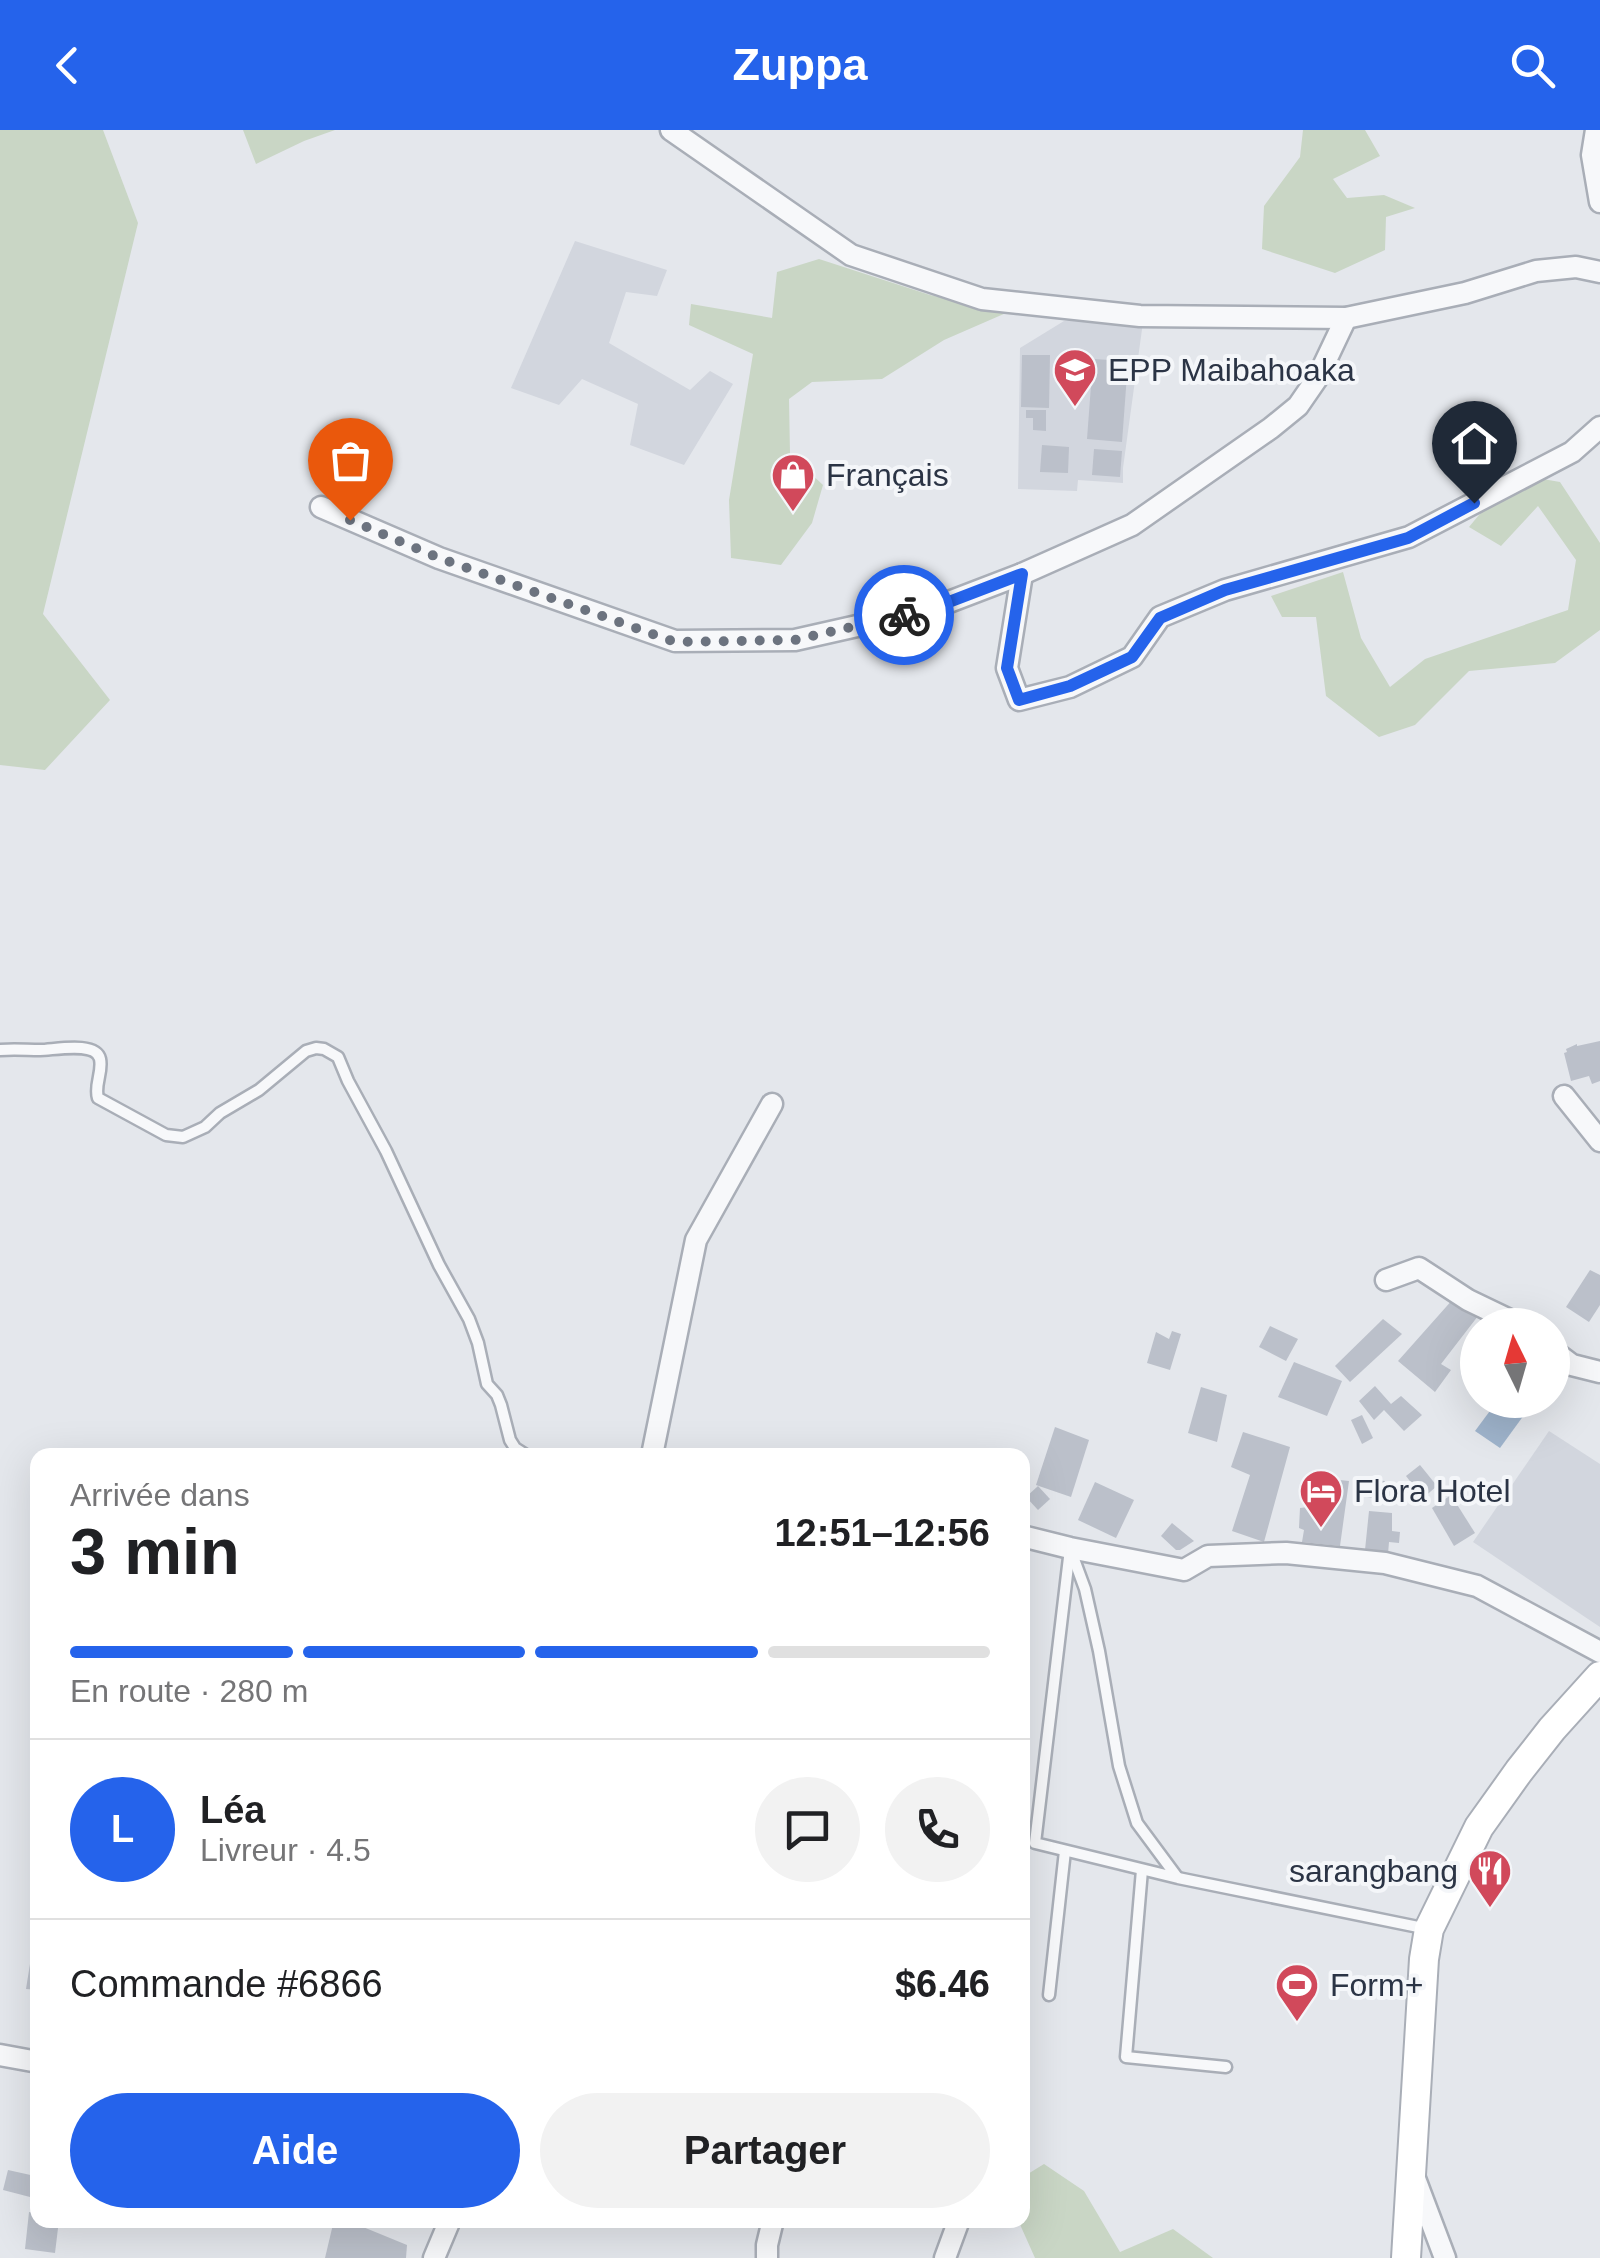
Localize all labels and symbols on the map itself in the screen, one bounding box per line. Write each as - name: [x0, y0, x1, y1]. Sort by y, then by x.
- school or university icon: EPP Maibahoaka: [1052, 347, 1098, 408]
- place label: EPP Maibahoaka: [1108, 352, 1355, 388]
- pin: [1432, 401, 1517, 504]
- pin: [308, 418, 393, 521]
- shop icon: Français: [770, 452, 816, 513]
- place label: Français: [826, 457, 949, 493]
- courier: [854, 565, 954, 665]
- north arrow: [1460, 1308, 1570, 1418]
- hotel icon: Flora Hotel: [1298, 1468, 1344, 1529]
- place label: Flora Hotel: [1354, 1473, 1511, 1509]
- restaurant icon: sarangbang: [1467, 1848, 1513, 1909]
- place label: sarangbang: [1289, 1853, 1458, 1889]
- sports icon: Form+: [1274, 1962, 1320, 2023]
- place label: Form+: [1330, 1967, 1423, 2003]

